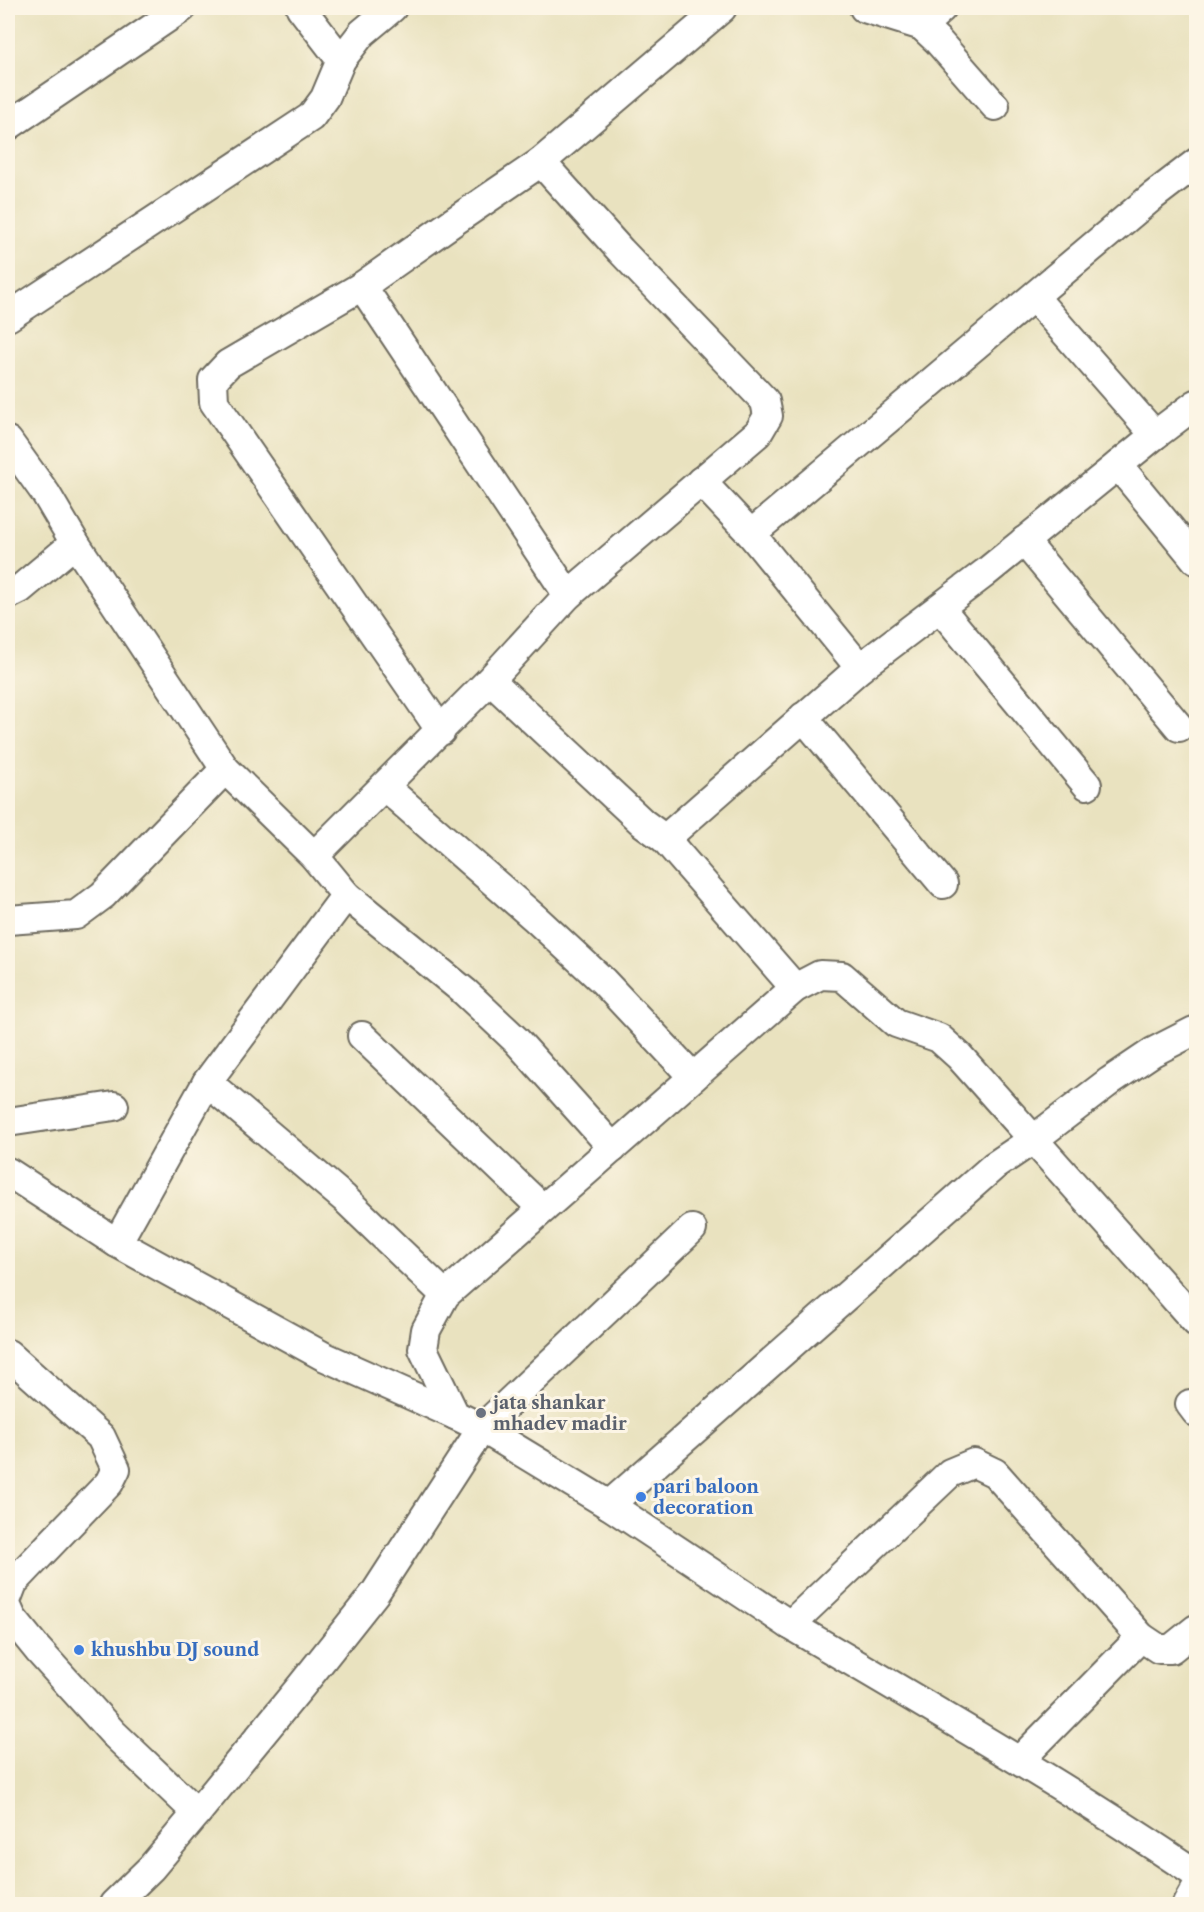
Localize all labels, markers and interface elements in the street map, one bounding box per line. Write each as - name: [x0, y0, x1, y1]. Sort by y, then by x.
- place label: jata shankar mhadev madir: [489, 1392, 627, 1435]
- marker: jata shankar mhadev madir: [474, 1406, 488, 1420]
- place label: pari baloon decoration: [653, 1476, 760, 1519]
- marker: pari baloon decoration: [634, 1490, 648, 1504]
- place label: khushbu DJ sound: [91, 1639, 259, 1661]
- marker: khushbu DJ sound: [72, 1643, 86, 1657]

